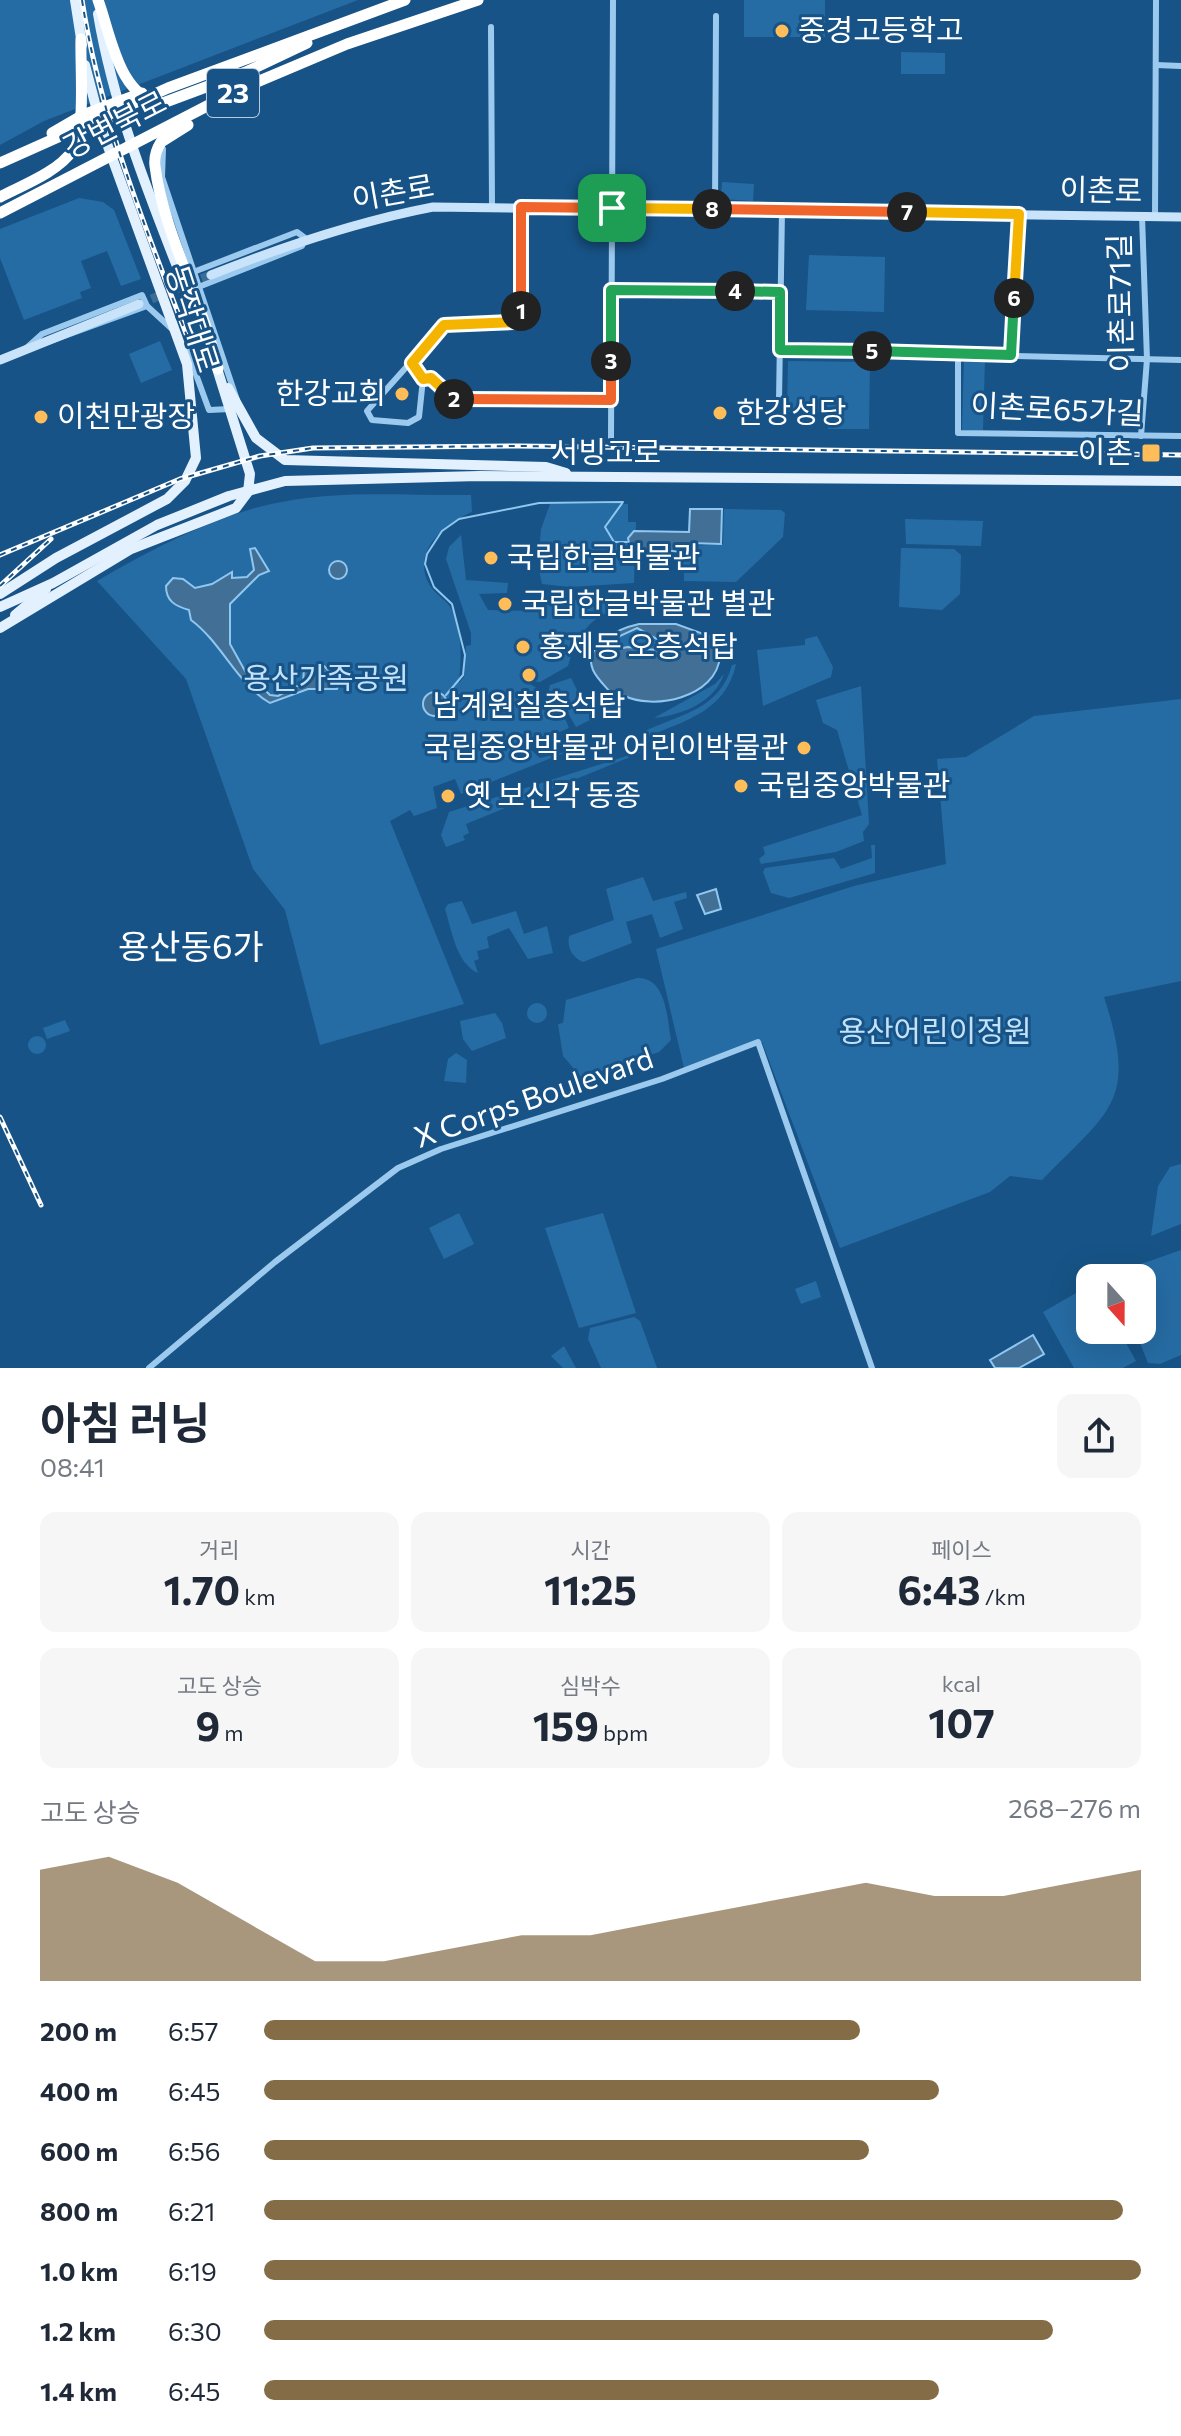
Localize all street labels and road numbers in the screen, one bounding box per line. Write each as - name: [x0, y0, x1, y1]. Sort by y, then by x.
- road number: 23: [207, 69, 259, 117]
- street label: 강변북로: [56, 81, 171, 164]
- street label: 이촌로: [349, 165, 437, 216]
- street label: 이촌로: [1059, 169, 1143, 208]
- street label: 이촌로71길: [1099, 233, 1138, 373]
- street label: 동작대로: [160, 260, 229, 376]
- street label: 이촌로65가길: [970, 384, 1145, 431]
- street label: 서빙고로: [551, 432, 661, 469]
- street label: X Corps Boulevard: [409, 1037, 657, 1154]

